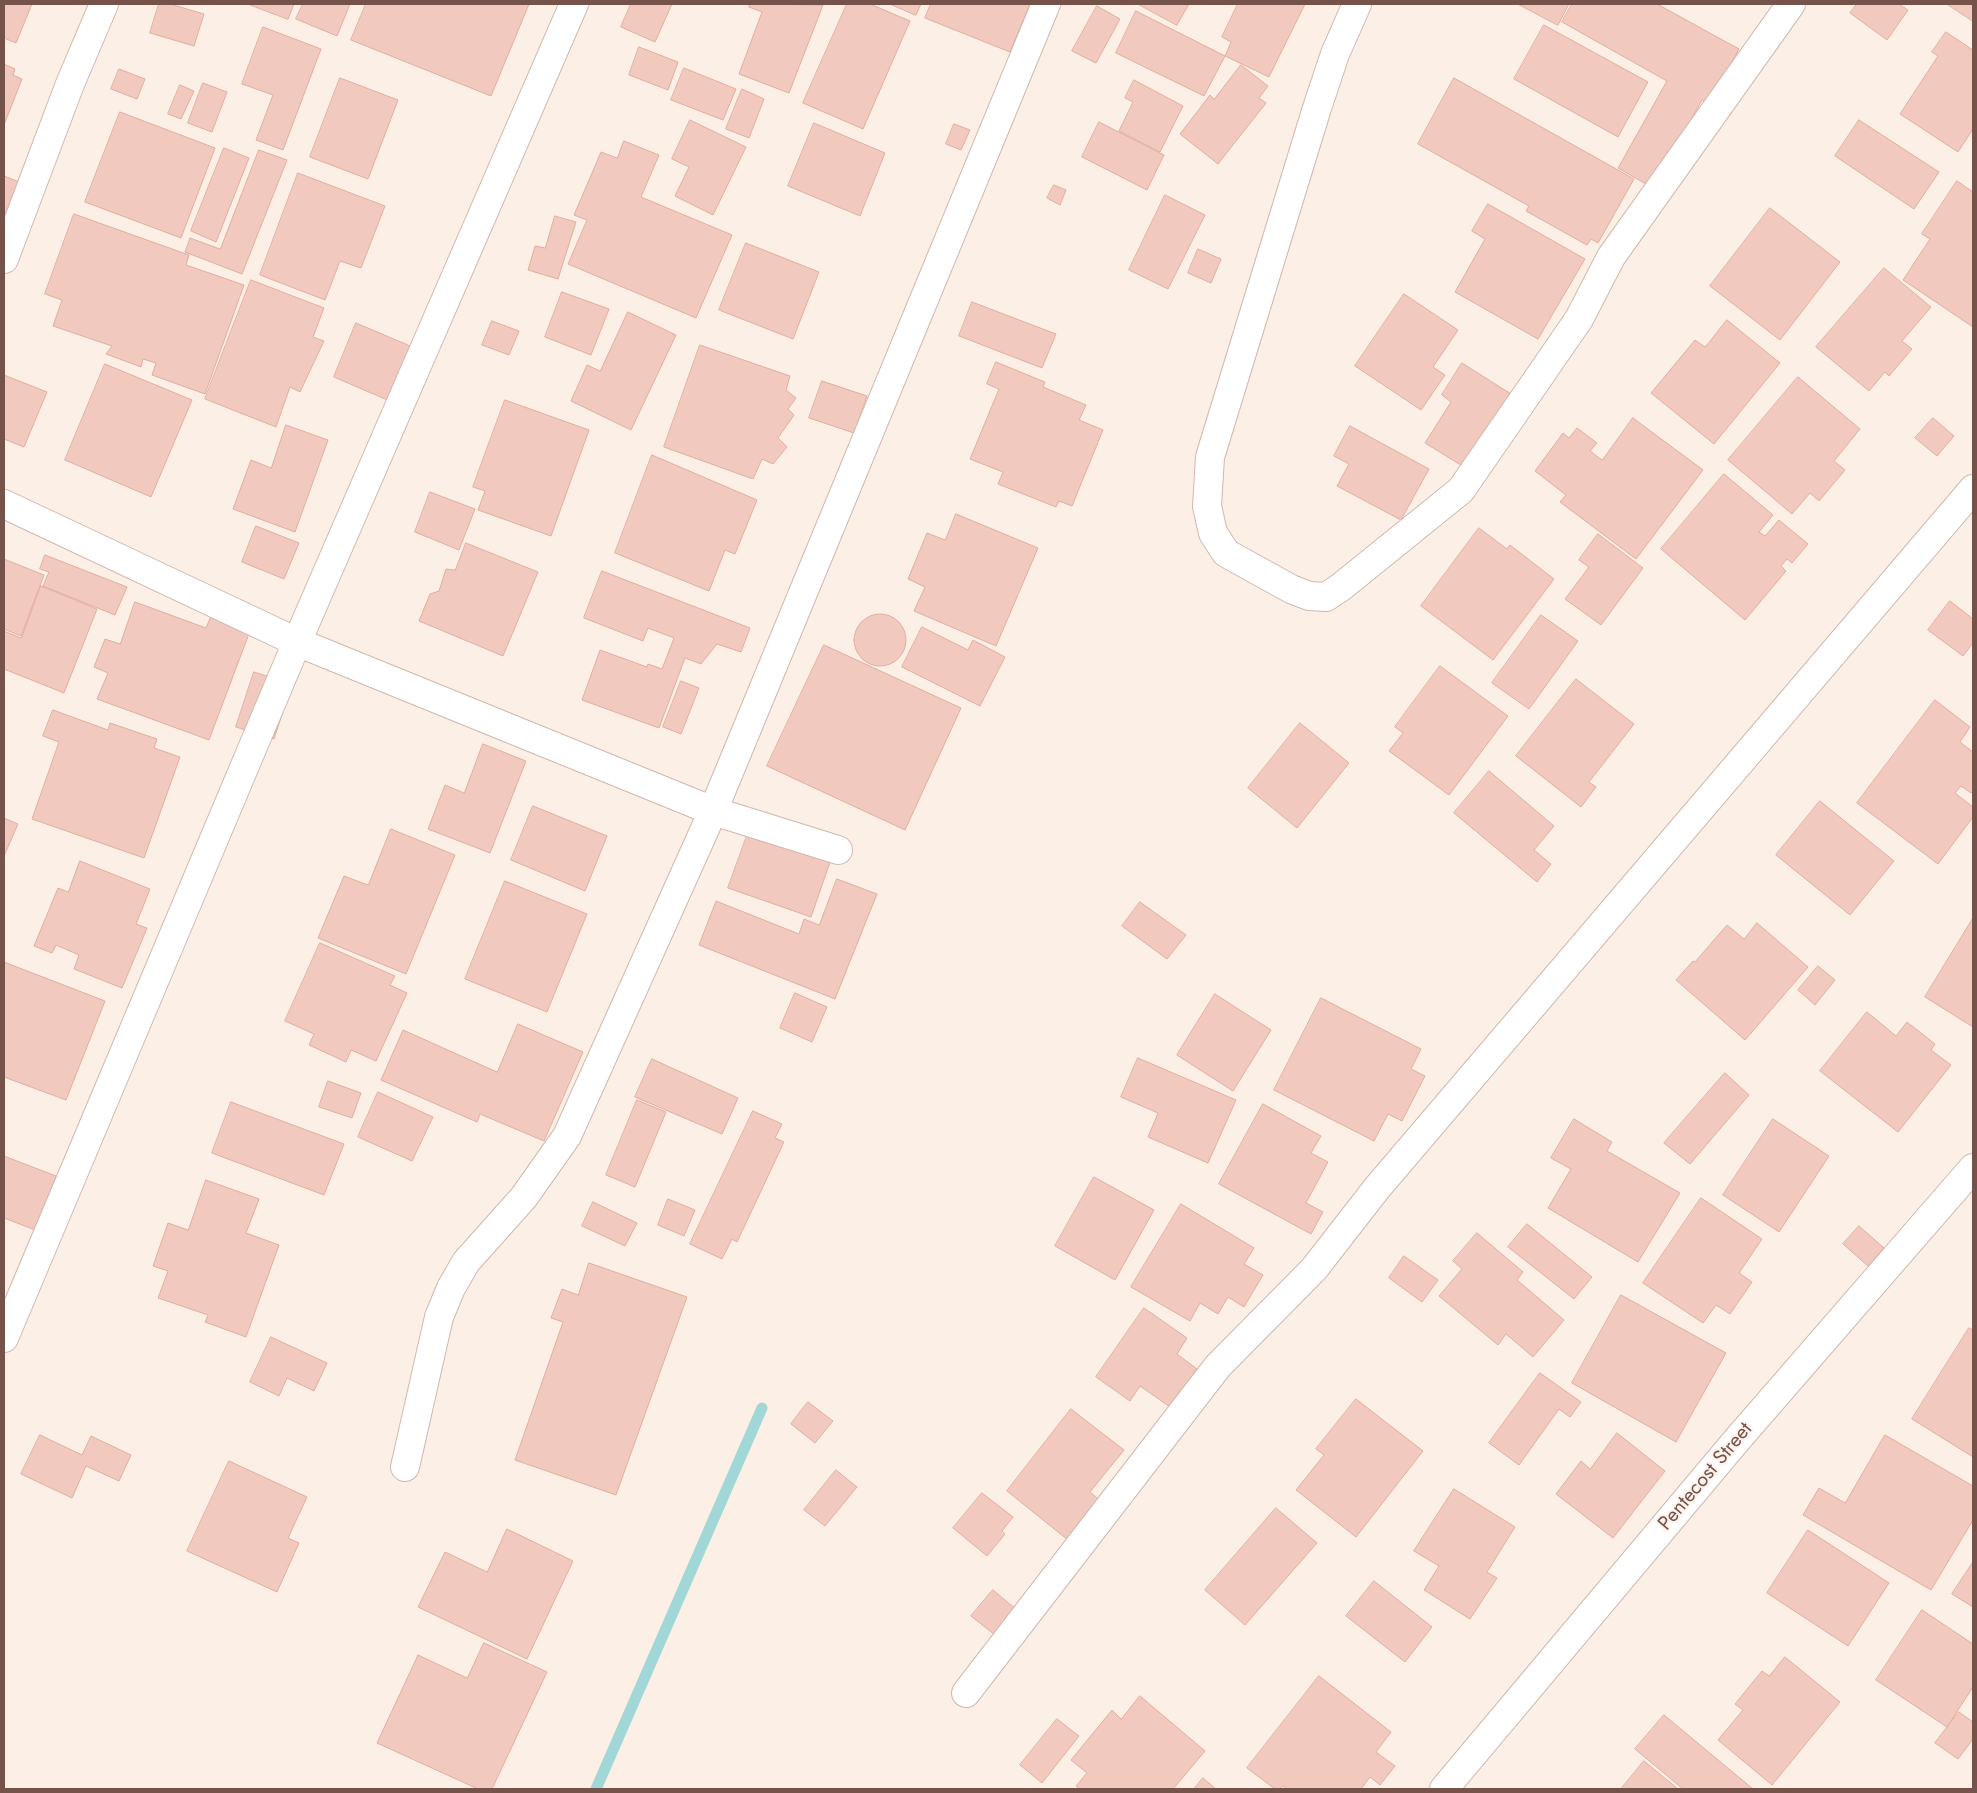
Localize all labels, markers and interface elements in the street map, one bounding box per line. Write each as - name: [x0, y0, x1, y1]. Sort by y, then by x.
- street label: Pentecost Street: [1654, 1418, 1758, 1536]

